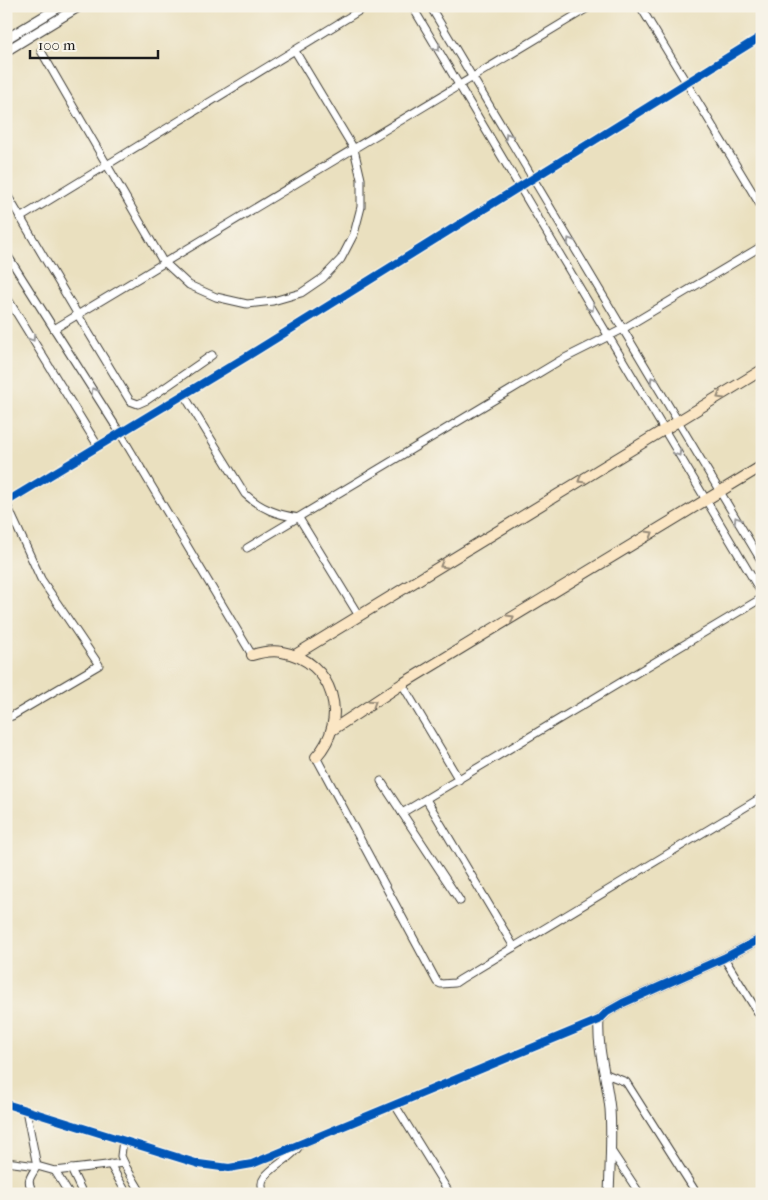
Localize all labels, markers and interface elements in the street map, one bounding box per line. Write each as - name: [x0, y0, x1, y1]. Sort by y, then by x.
- scale bar: [30, 28, 158, 60]
- text: 100 m: [38, 36, 76, 54]
- one-way arrow: [430, 43, 440, 52]
- one-way arrow: [504, 133, 514, 142]
- one-way arrow: [567, 237, 577, 246]
- one-way arrow: [585, 303, 595, 312]
- one-way arrow: [25, 332, 35, 341]
- one-way arrow: [650, 377, 660, 386]
- one-way arrow: [90, 388, 100, 397]
- one-way arrow: [716, 389, 725, 399]
- one-way arrow: [672, 448, 682, 457]
- one-way arrow: [578, 474, 587, 483]
- one-way arrow: [733, 516, 743, 525]
- one-way arrow: [645, 530, 654, 540]
- one-way arrow: [439, 558, 448, 568]
- one-way arrow: [506, 615, 515, 625]
- one-way arrow: [368, 700, 377, 710]

